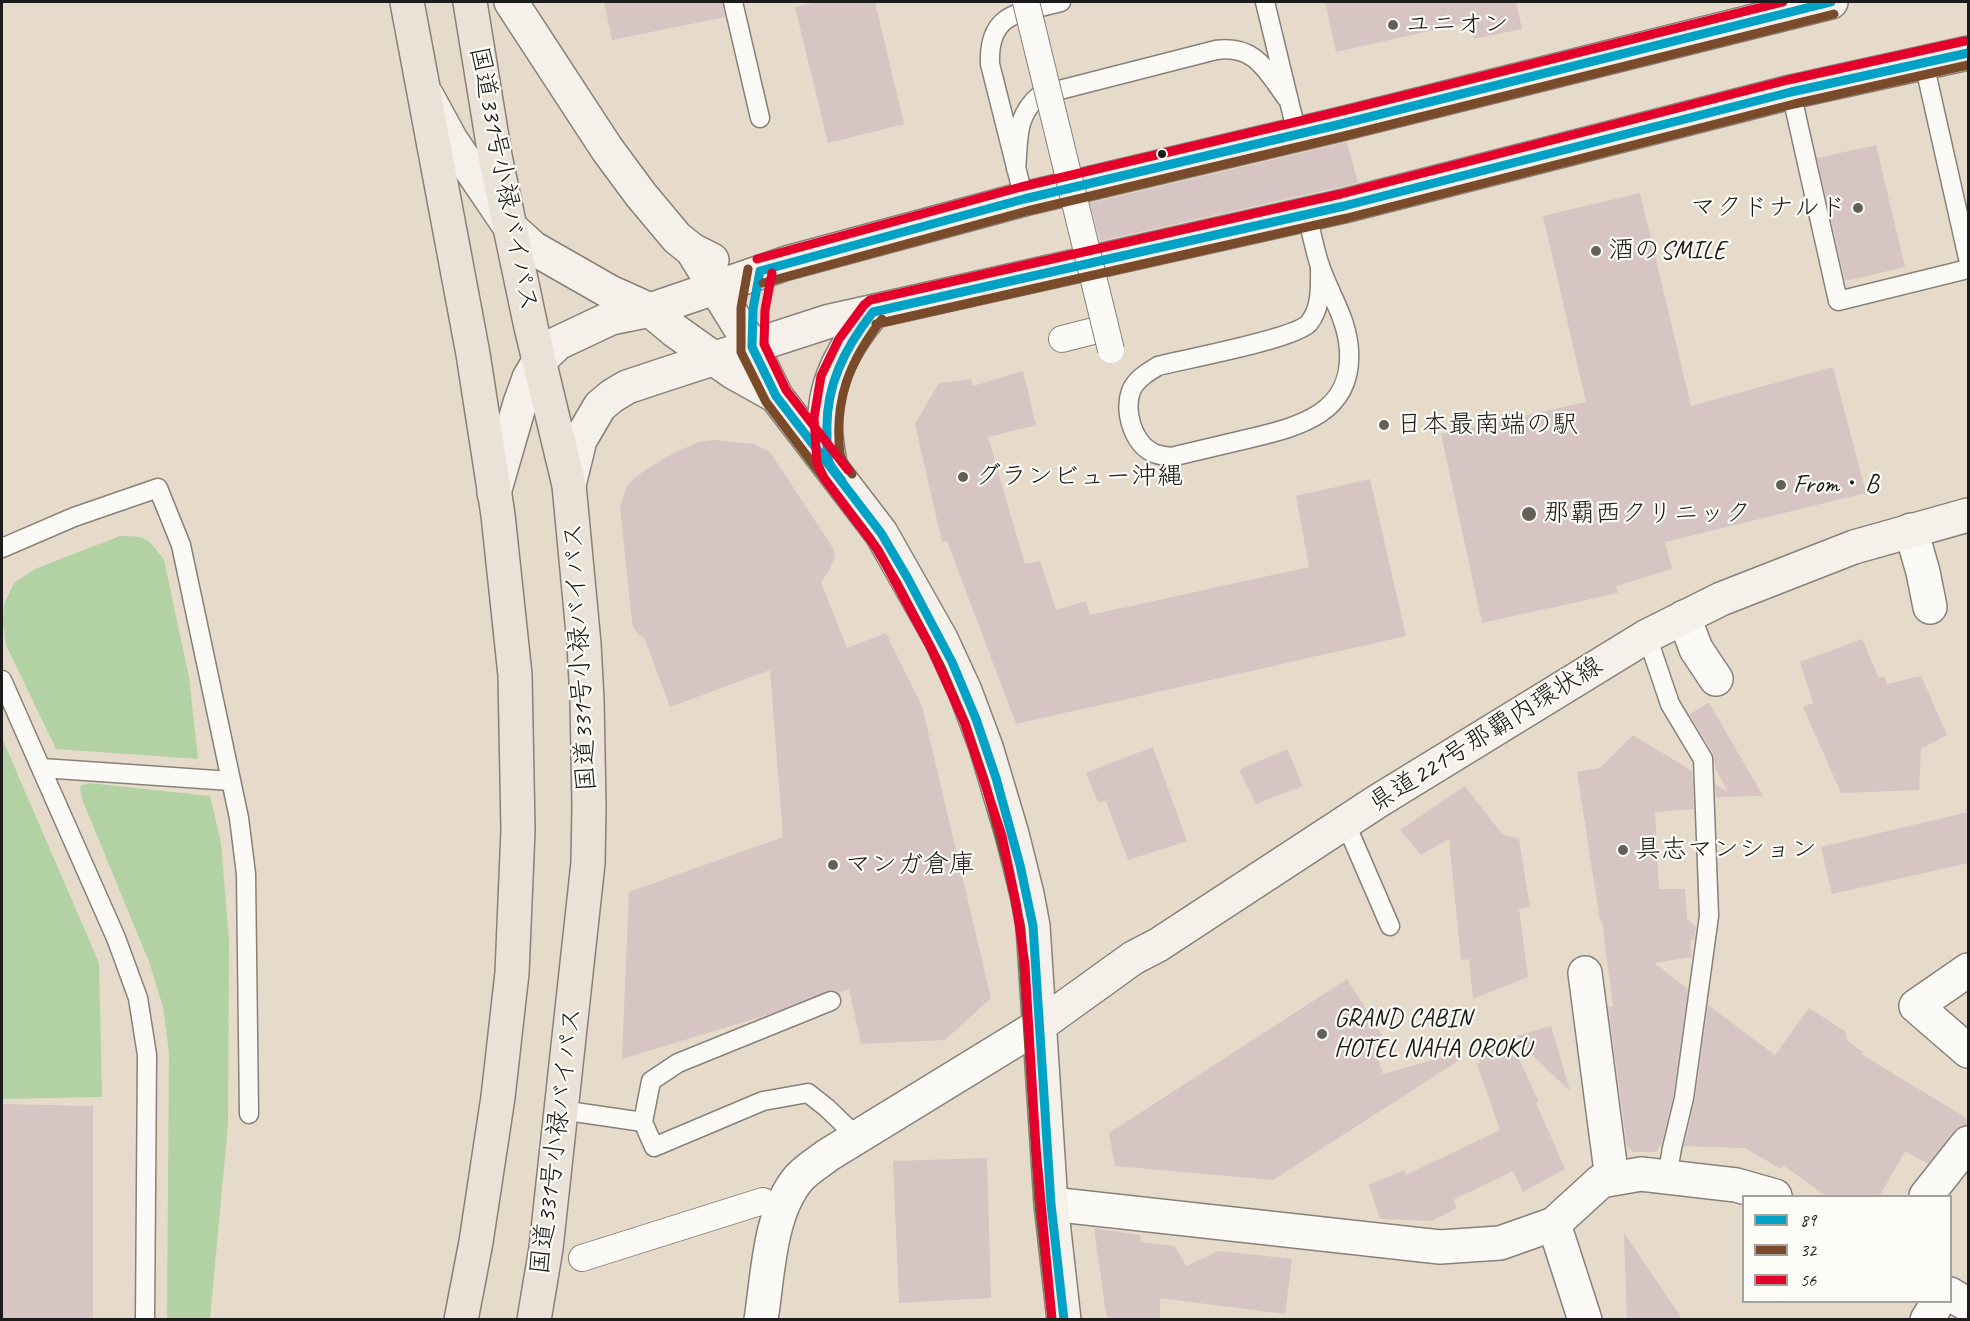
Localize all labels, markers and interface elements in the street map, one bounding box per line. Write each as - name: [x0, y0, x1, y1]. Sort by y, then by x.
- place label: ユニオン: [1405, 9, 1509, 41]
- marker: ユニオン: [1386, 18, 1400, 32]
- street label: 国道331号小禄バイパス: [462, 44, 544, 314]
- unlabelled marker: [1156, 148, 1168, 160]
- place label: マクドナルド: [1690, 192, 1846, 224]
- marker: マクドナルド: [1851, 201, 1865, 215]
- place label: 酒のSMILE: [1608, 235, 1726, 267]
- marker: 酒のSMILE: [1589, 244, 1603, 258]
- place label: 日本最南端の駅: [1396, 409, 1578, 441]
- marker: 日本最南端の駅: [1377, 418, 1391, 432]
- place label: グランビュー沖縄: [975, 461, 1183, 493]
- place label: From・B: [1793, 469, 1879, 501]
- marker: グランビュー沖縄: [956, 470, 970, 484]
- marker: From・B: [1774, 478, 1788, 492]
- place label: 那覇西クリニック: [1543, 498, 1751, 530]
- marker: 那覇西クリニック: [1520, 505, 1538, 523]
- street label: 国道331号小禄バイパス: [558, 522, 604, 792]
- street label: 県道221号那覇内環状線: [1364, 650, 1608, 820]
- place label: 具志マンション: [1635, 834, 1817, 866]
- marker: 具志マンション: [1616, 843, 1630, 857]
- place label: マンガ倉庫: [845, 849, 975, 881]
- marker: マンガ倉庫: [826, 858, 840, 872]
- place label: GRAND CABIN HOTEL NAHA OROKU: [1334, 1003, 1531, 1064]
- street label: 国道331号小禄バイパス: [525, 1006, 589, 1276]
- marker: GRAND CABIN HOTEL NAHA OROKU: [1315, 1027, 1329, 1041]
- legend: [1742, 1195, 1952, 1303]
- text: 89: [1800, 1209, 1816, 1231]
- text: 32: [1800, 1239, 1816, 1261]
- text: 56: [1800, 1269, 1816, 1291]

